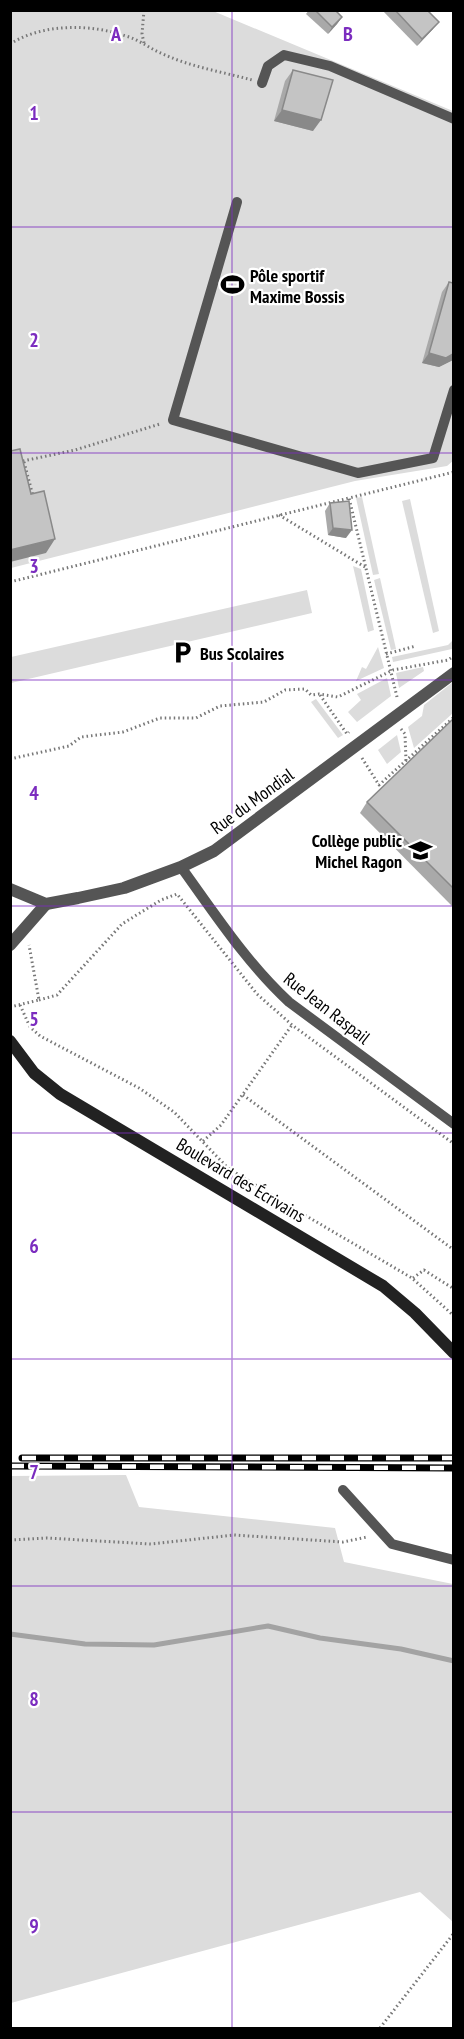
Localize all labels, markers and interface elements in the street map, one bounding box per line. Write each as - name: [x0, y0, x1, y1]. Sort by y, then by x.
- text: A: [110, 21, 122, 47]
- text: B: [343, 21, 353, 47]
- text: 1: [29, 100, 39, 126]
- place label: Pôle sportif Maxime Bossis: [250, 264, 344, 308]
- sports icon: Pôle sportif Maxime Bossis: [219, 272, 245, 298]
- text: 2: [29, 327, 39, 353]
- text: 3: [29, 553, 39, 579]
- parking icon: Bus Scolaires: [169, 640, 195, 666]
- place label: Bus Scolaires: [200, 642, 284, 665]
- street label: Rue du Mondial: [206, 763, 299, 839]
- text: 4: [29, 780, 39, 806]
- place label: Collège public Michel Ragon: [312, 829, 403, 873]
- school or university icon: Collège public Michel Ragon: [407, 837, 433, 863]
- street label: Rue Jean Raspail: [279, 967, 375, 1049]
- text: 5: [29, 1006, 39, 1032]
- street label: Boulevard des Écrivains: [172, 1132, 310, 1228]
- text: 6: [29, 1233, 39, 1259]
- text: 7: [29, 1459, 39, 1485]
- text: 8: [29, 1686, 39, 1712]
- text: 9: [29, 1913, 39, 1939]

